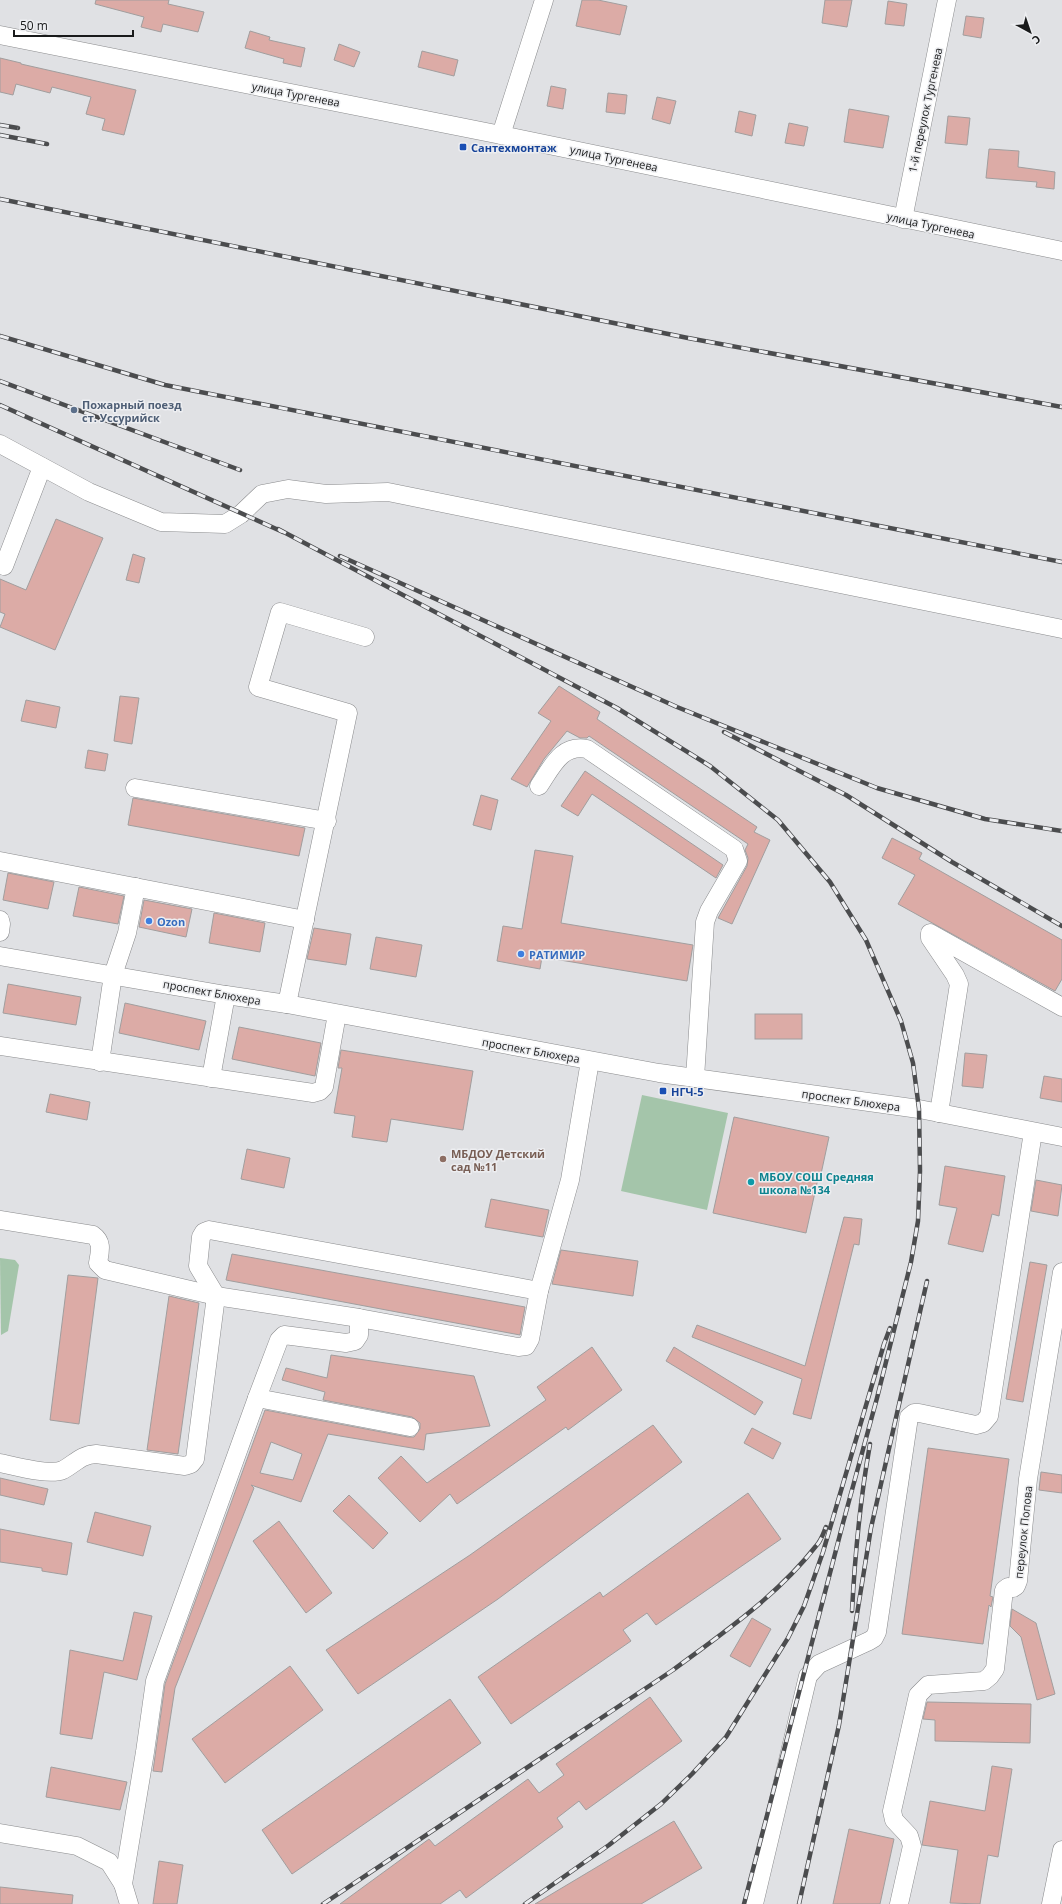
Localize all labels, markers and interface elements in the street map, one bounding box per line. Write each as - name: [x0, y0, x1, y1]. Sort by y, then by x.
- scale bar: [14, 12, 133, 38]
- north arrow: [1010, 12, 1050, 52]
- text: 50 m: [20, 17, 48, 34]
- text: С: [1029, 32, 1044, 48]
- street label: 1-й переулок Тургенева: [904, 46, 946, 174]
- street label: улица Тургенева: [251, 78, 341, 110]
- place label: Сантехмонтаж: [471, 140, 557, 155]
- street label: улица Тургенева: [569, 141, 659, 175]
- marker: Сантехмонтаж: [458, 142, 468, 152]
- street label: улица Тургенева: [886, 208, 976, 242]
- place label: Пожарный поезд ст. Уссурийск: [82, 397, 182, 425]
- marker: Пожарный поезд ст. Уссурийск: [69, 405, 79, 415]
- place label: Ozon: [157, 914, 185, 929]
- marker: Ozon: [144, 916, 154, 926]
- place label: РАТИМИР: [529, 947, 585, 962]
- marker: РАТИМИР: [516, 949, 526, 959]
- street label: проспект Блюхера: [162, 976, 262, 1008]
- street label: проспект Блюхера: [481, 1034, 581, 1066]
- place label: НГЧ-5: [671, 1084, 703, 1099]
- marker: НГЧ-5: [658, 1086, 668, 1096]
- street label: проспект Блюхера: [801, 1086, 901, 1114]
- place label: МБДОУ Детский сад №11: [451, 1146, 545, 1174]
- marker: МБДОУ Детский сад №11: [438, 1154, 448, 1164]
- place label: МБОУ СОШ Средняя школа №134: [759, 1169, 874, 1197]
- marker: МБОУ СОШ Средняя школа №134: [746, 1177, 756, 1187]
- street label: переулок Попова: [1011, 1485, 1035, 1579]

